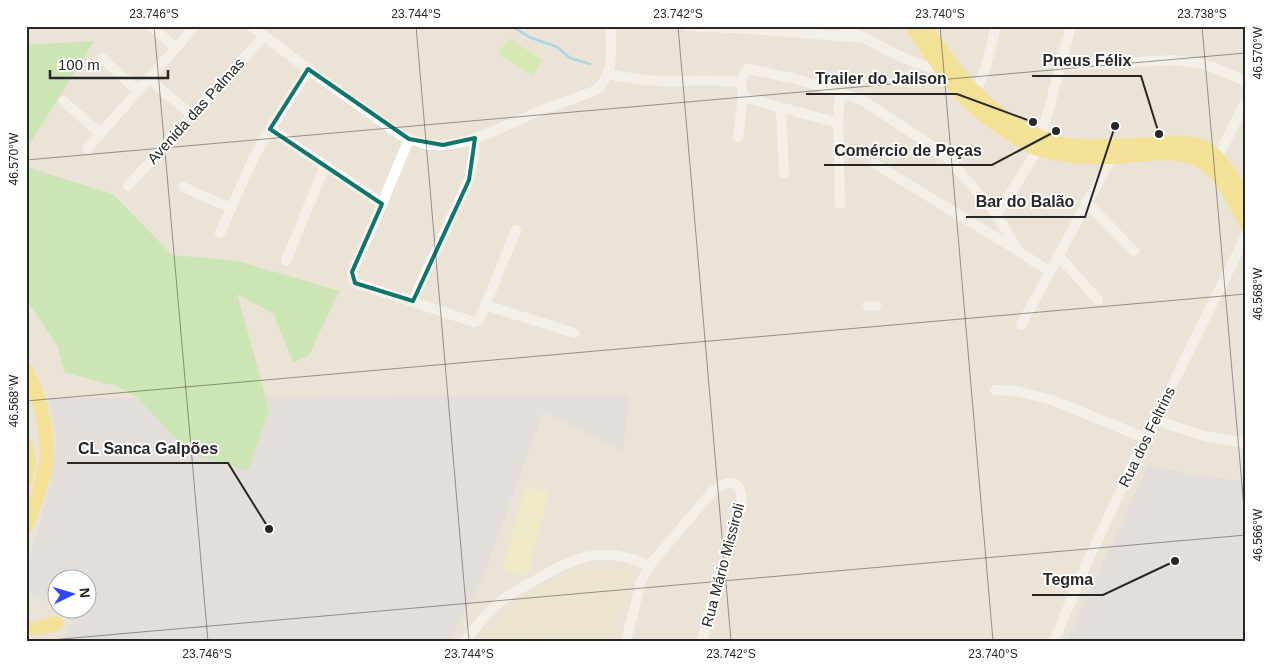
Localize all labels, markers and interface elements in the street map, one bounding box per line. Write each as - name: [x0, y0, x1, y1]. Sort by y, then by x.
- text: 23.746°S: [129, 7, 179, 21]
- text: 23.744°S: [391, 7, 441, 21]
- text: 23.742°S: [653, 7, 703, 21]
- text: 23.740°S: [915, 7, 965, 21]
- text: 23.738°S: [1177, 7, 1227, 21]
- text: 46.570°W: [1251, 26, 1265, 79]
- callout: Pneus Félix: [1032, 45, 1141, 76]
- scale bar: [50, 48, 168, 80]
- text: Pneus Félix: [1043, 52, 1132, 69]
- street label: Avenida das Palmas: [144, 54, 248, 167]
- text: 100 m: [58, 56, 100, 73]
- callout: Trailer do Jailson: [806, 63, 957, 94]
- text: Trailer do Jailson: [815, 70, 947, 87]
- text: 46.570°W: [7, 132, 21, 185]
- callout: Comércio de Peças: [824, 134, 992, 165]
- text: Comércio de Peças: [834, 142, 982, 159]
- callout: Bar do Balão: [966, 186, 1085, 217]
- text: Bar do Balão: [976, 193, 1075, 210]
- text: 46.568°W: [1251, 267, 1265, 320]
- text: 46.568°W: [7, 374, 21, 427]
- street label: Rua dos Feltrins: [1115, 384, 1178, 490]
- callout: CL Sanca Galpões: [67, 432, 228, 463]
- text: CL Sanca Galpões: [78, 440, 218, 457]
- street label: Rua Mário Missiroli: [698, 501, 747, 629]
- text: 46.566°W: [1251, 508, 1265, 561]
- callout: Tegma: [1032, 564, 1103, 595]
- north arrow: [48, 570, 98, 620]
- text: Tegma: [1043, 571, 1093, 588]
- text: N: [77, 587, 93, 599]
- text: 23.746°S: [182, 647, 232, 661]
- text: 23.744°S: [444, 647, 494, 661]
- text: 23.742°S: [706, 647, 756, 661]
- text: 23.740°S: [968, 647, 1018, 661]

